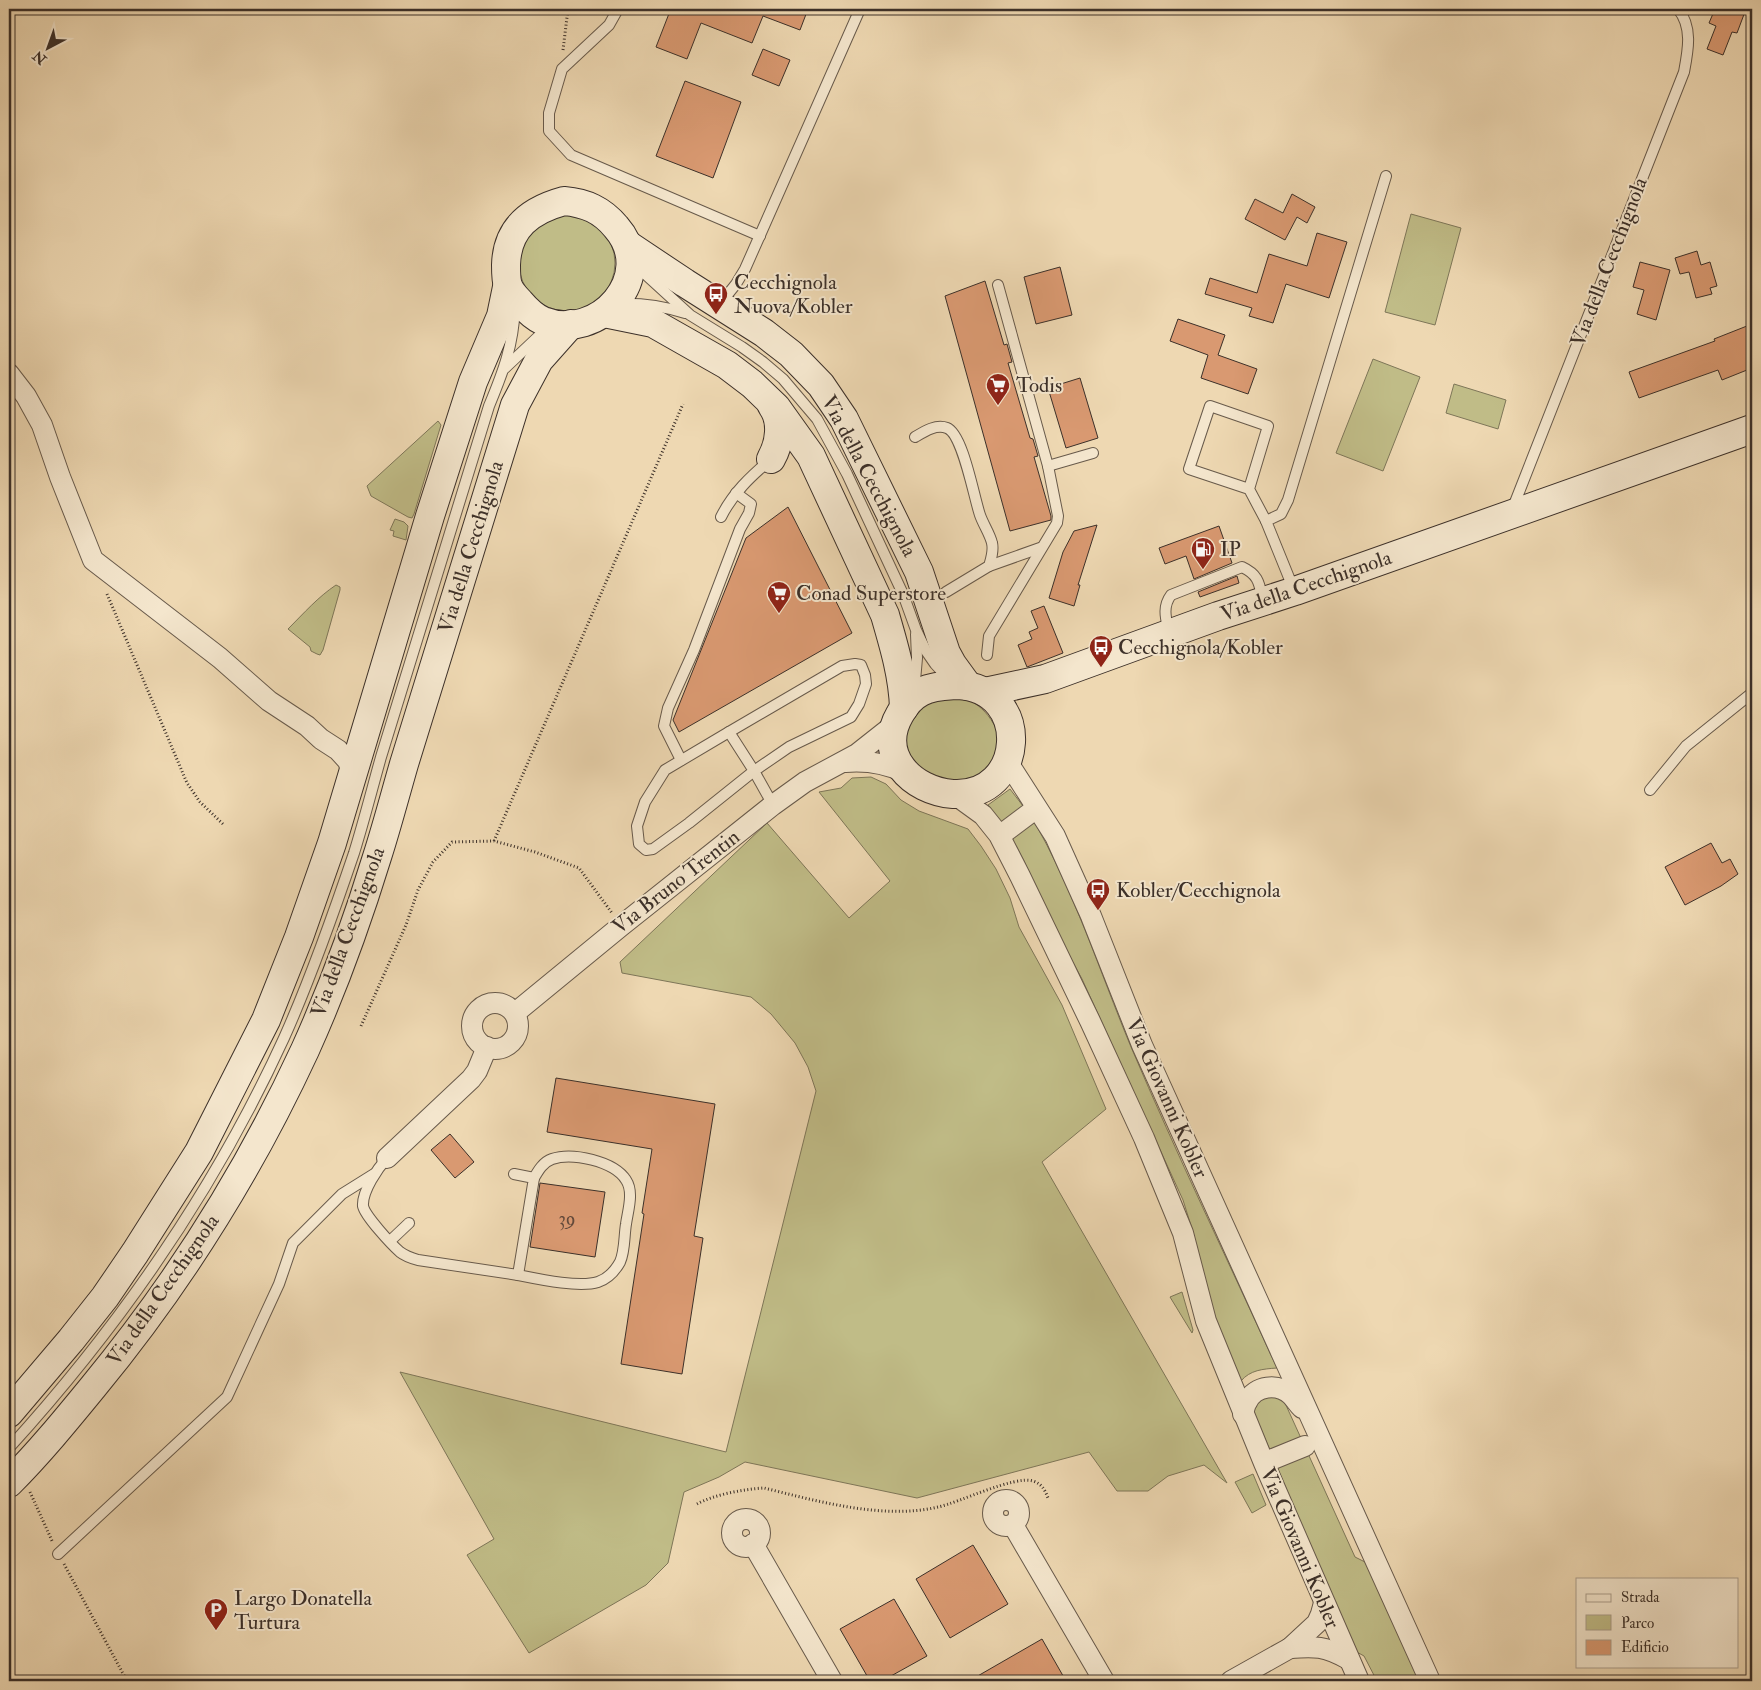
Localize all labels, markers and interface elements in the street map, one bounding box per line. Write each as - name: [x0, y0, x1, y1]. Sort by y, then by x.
- north arrow: [22, 22, 72, 72]
- text: N: [29, 47, 51, 69]
- street label: Via della Cecchignola: [1564, 173, 1654, 350]
- place label: Cecchignola Nuova/Kobler: [734, 269, 853, 320]
- bus stop icon: Cecchignola Nuova/Kobler: [703, 281, 729, 315]
- supermarket icon: Todis: [985, 372, 1011, 406]
- place label: Todis: [1016, 372, 1062, 399]
- street label: Via della Cecchignola: [815, 391, 923, 562]
- street label: Via della Cecchignola: [432, 457, 510, 637]
- fuel station icon: IP: [1190, 536, 1216, 570]
- place label: IP: [1220, 536, 1241, 563]
- street label: Via della Cecchignola: [1217, 544, 1395, 628]
- supermarket icon: Conad Superstore: [766, 580, 792, 614]
- place label: Conad Superstore: [796, 580, 946, 607]
- bus stop icon: Cecchignola/Kobler: [1088, 634, 1114, 668]
- place label: Cecchignola/Kobler: [1118, 634, 1283, 661]
- street label: Via Bruno Trentin: [607, 824, 745, 940]
- street label: Via della Cecchignola: [305, 843, 391, 1021]
- bus stop icon: Kobler/Cecchignola: [1085, 877, 1111, 911]
- place label: Kobler/Cecchignola: [1116, 877, 1281, 904]
- street label: Via Giovanni Kobler: [1120, 1014, 1214, 1182]
- house number: 39: [558, 1207, 576, 1231]
- street label: Via della Cecchignola: [101, 1209, 226, 1371]
- street label: Via Giovanni Kobler: [1254, 1463, 1346, 1633]
- legend: [1576, 1578, 1738, 1668]
- place label: Largo Donatella Turtura: [234, 1585, 372, 1636]
- text: Strada: [1621, 1588, 1660, 1607]
- parking icon: Largo Donatella Turtura: [203, 1597, 229, 1631]
- text: Parco: [1621, 1614, 1654, 1633]
- text: Edificio: [1621, 1638, 1669, 1657]

